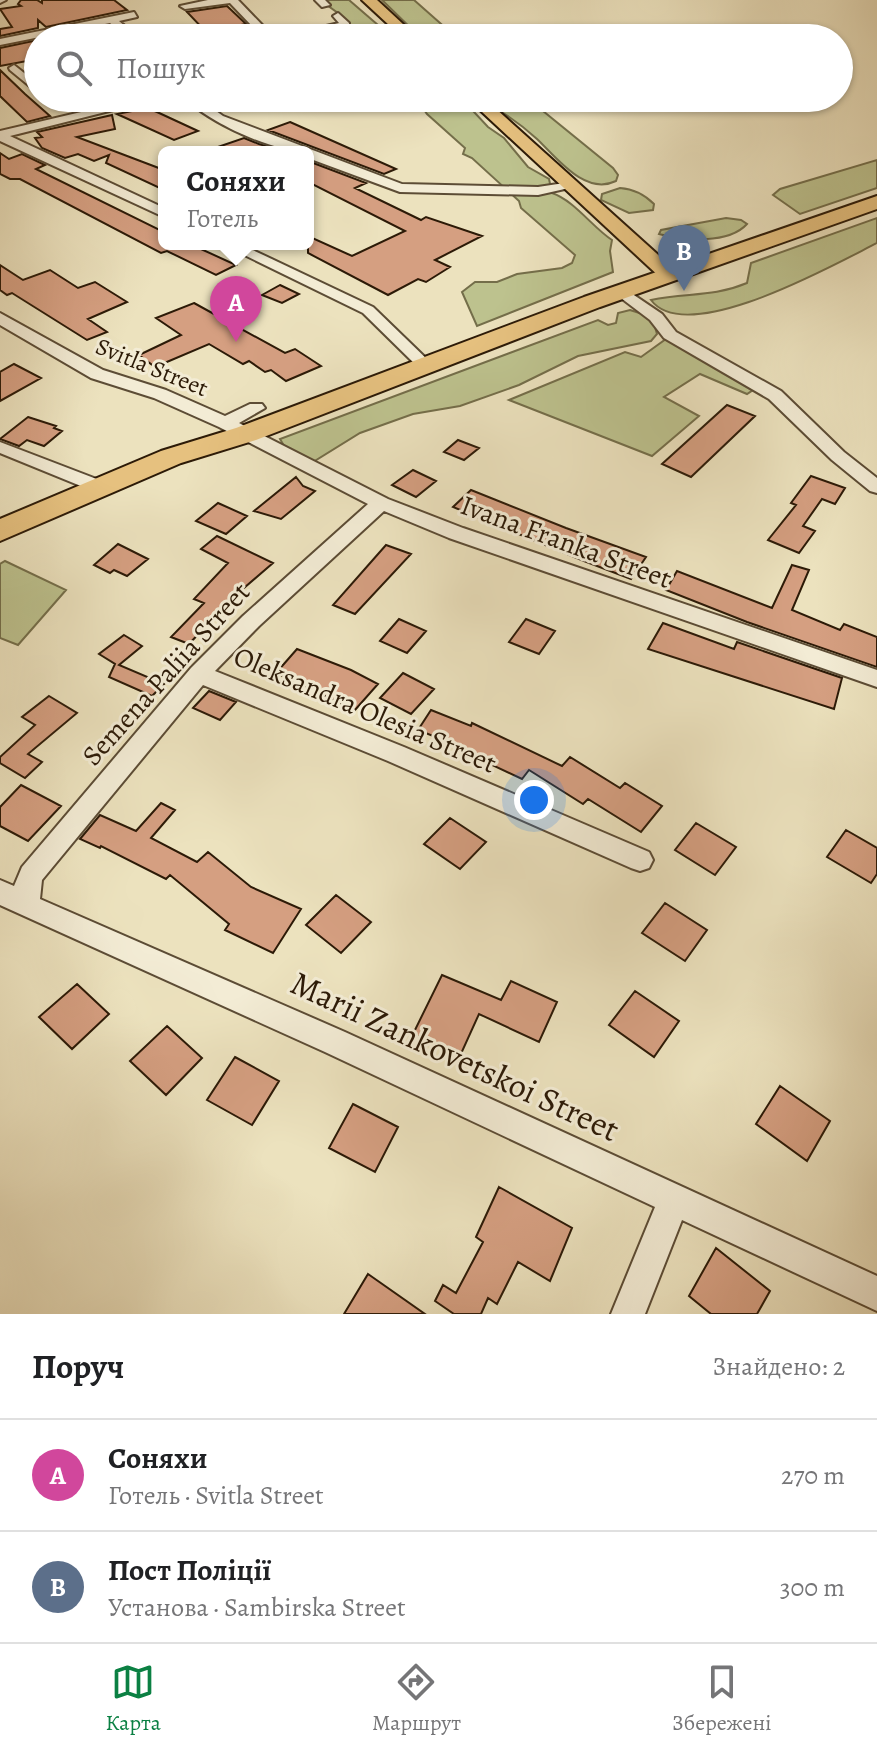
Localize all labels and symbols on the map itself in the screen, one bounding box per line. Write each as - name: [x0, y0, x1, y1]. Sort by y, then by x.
- pin: B: [658, 225, 710, 291]
- pin: A: [210, 276, 262, 342]
- street label: Svitla Street: [91, 330, 213, 404]
- street label: Ivana Franka Street: [455, 486, 677, 598]
- street label: Semena Paliia Street: [73, 574, 259, 774]
- street label: Oleksandra Olesia Street: [228, 637, 502, 783]
- your location: [514, 780, 554, 820]
- street label: Marii Zankovetskoi Street: [283, 959, 627, 1153]

